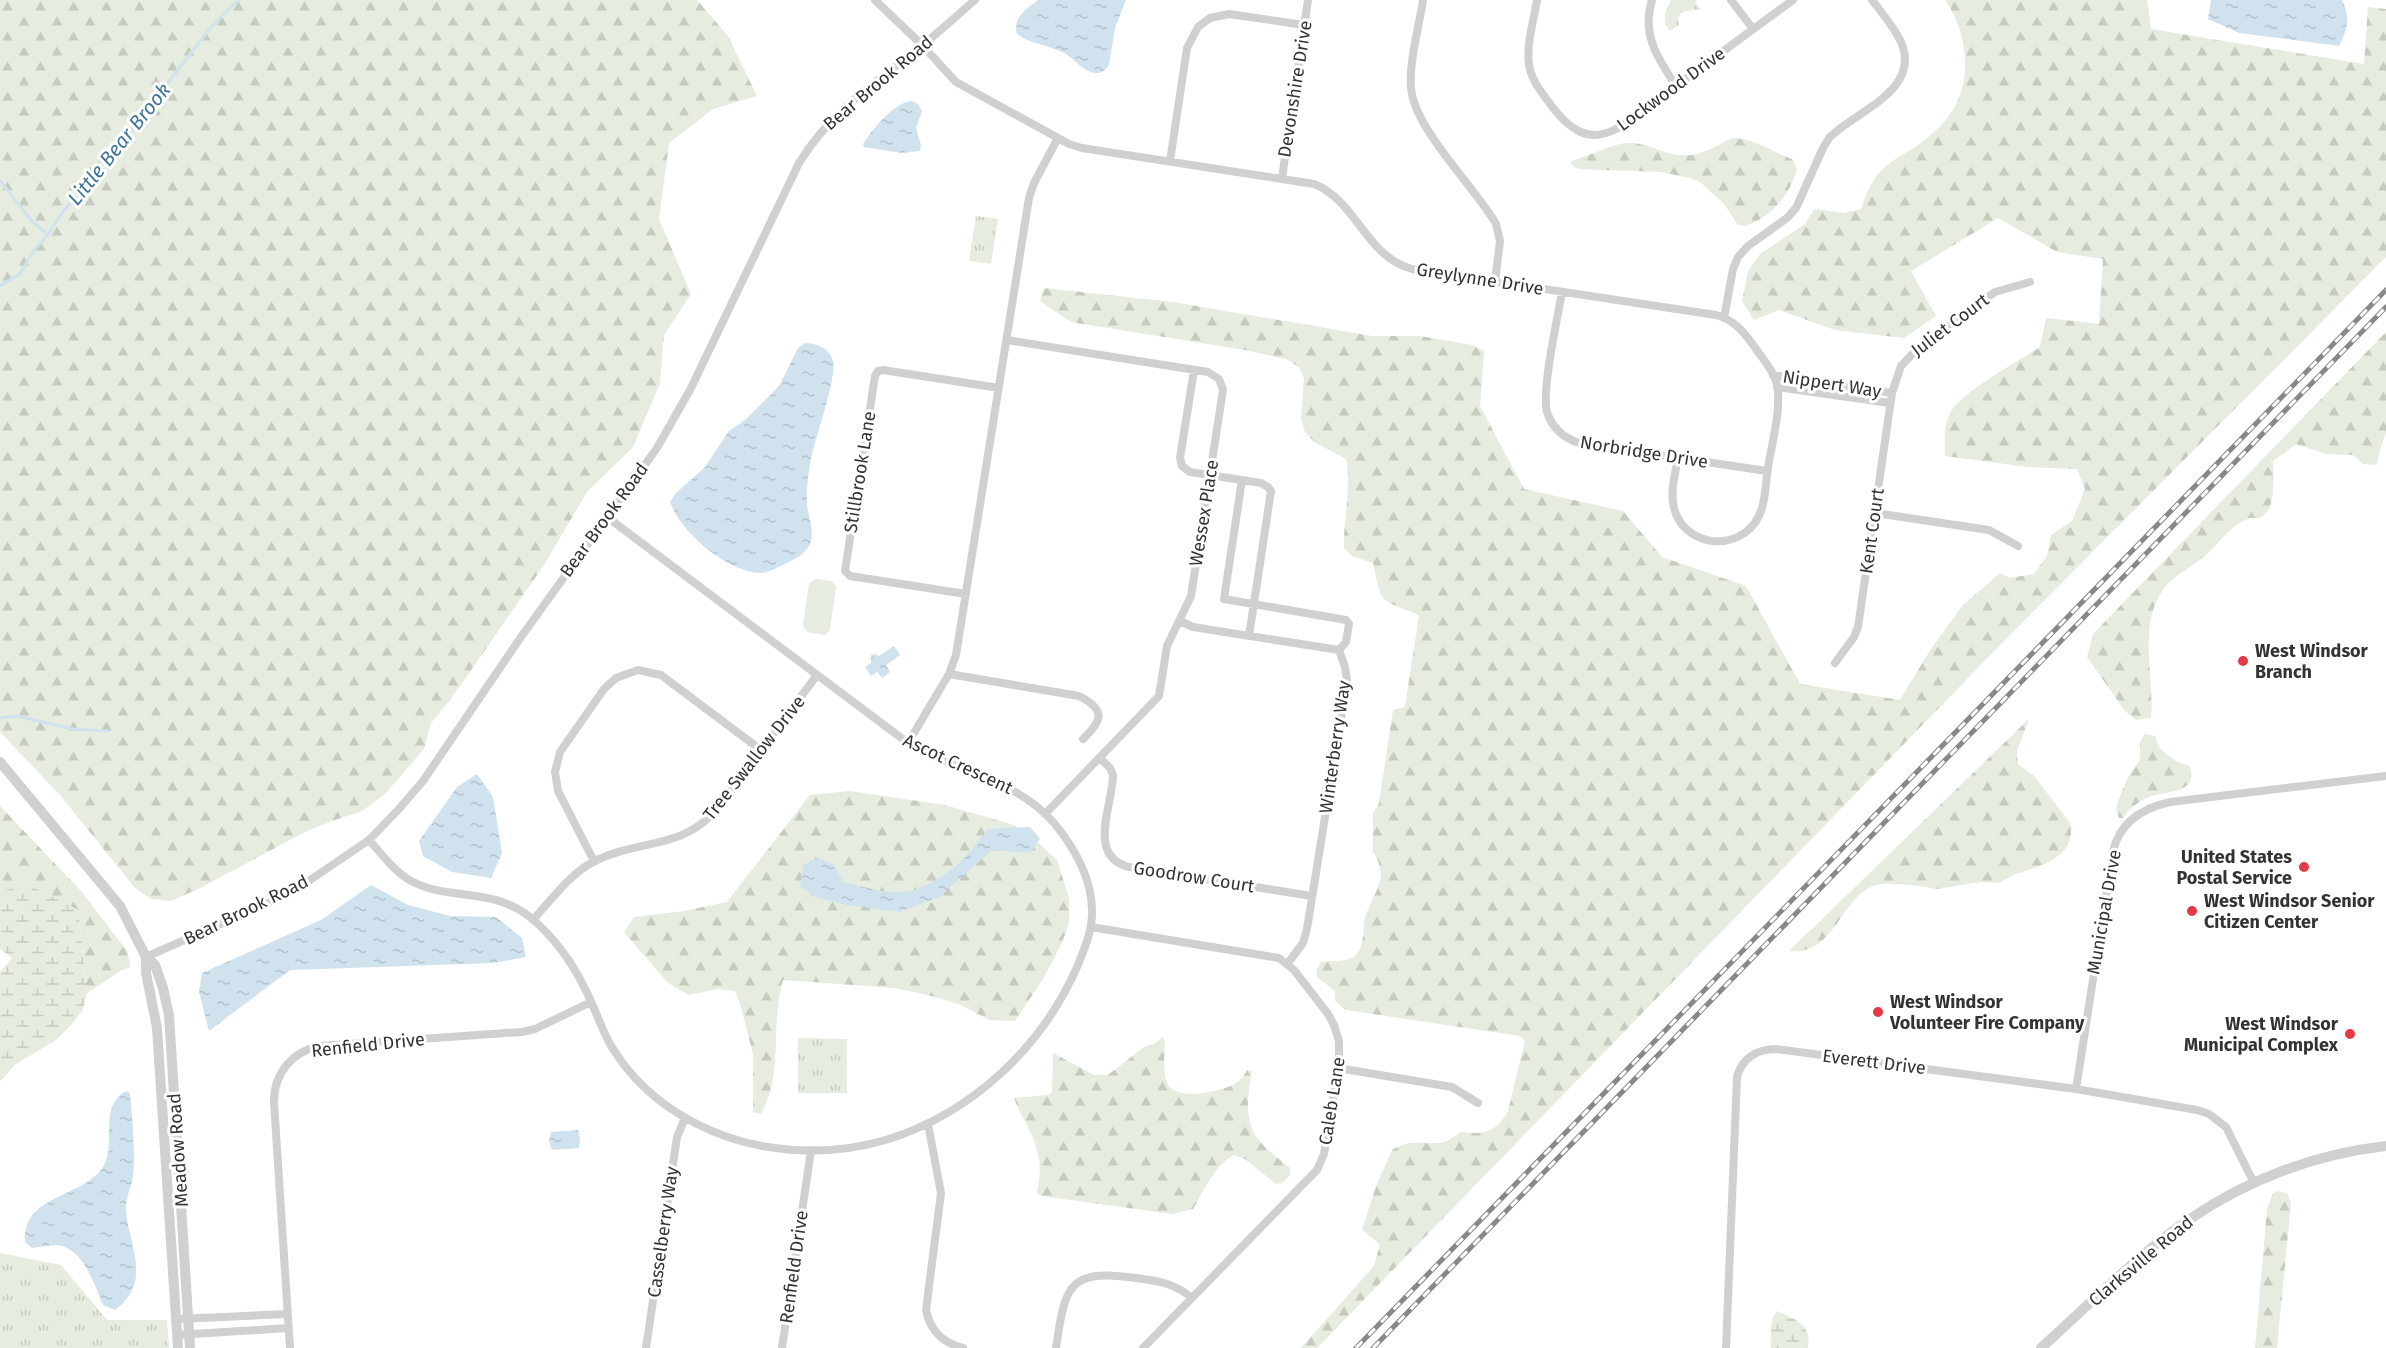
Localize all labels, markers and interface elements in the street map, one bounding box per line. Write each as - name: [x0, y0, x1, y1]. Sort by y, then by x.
- street label: Devonshire Drive: [1273, 19, 1317, 159]
- street label: Bear Brook Road: [819, 31, 937, 135]
- street label: Lockwood Drive: [1613, 42, 1729, 136]
- water label: Little Bear Brook: [62, 78, 176, 210]
- street label: Greylynne Drive: [1415, 258, 1545, 300]
- street label: Juliet Court: [1907, 288, 1994, 361]
- street label: Nippert Way: [1781, 365, 1883, 403]
- street label: Stillbrook Lane: [840, 410, 880, 534]
- street label: Norbridge Drive: [1579, 431, 1709, 473]
- street label: Wessex Place: [1185, 458, 1223, 568]
- street label: Bear Brook Road: [555, 459, 653, 581]
- street label: Kent Court: [1855, 486, 1889, 575]
- place label: West Windsor Branch: [2255, 640, 2369, 683]
- marker: West Windsor Branch: [2236, 654, 2250, 668]
- street label: Winterberry Way: [1315, 679, 1355, 815]
- street label: Tree Swallow Drive: [698, 691, 810, 825]
- street label: Ascot Crescent: [900, 729, 1017, 799]
- place label: United States Postal Service: [2177, 846, 2292, 889]
- street label: Municipal Drive: [2082, 848, 2126, 976]
- street label: Goodrow Court: [1132, 857, 1256, 897]
- marker: United States Postal Service: [2297, 860, 2311, 874]
- street label: Bear Brook Road: [180, 870, 312, 950]
- place label: West Windsor Senior Citizen Center: [2204, 890, 2375, 933]
- marker: West Windsor Senior Citizen Center: [2185, 904, 2199, 918]
- place label: West Windsor Volunteer Fire Company: [1889, 991, 2085, 1034]
- marker: West Windsor Volunteer Fire Company: [1871, 1005, 1885, 1019]
- place label: West Windsor Municipal Complex: [2184, 1013, 2339, 1056]
- marker: West Windsor Municipal Complex: [2343, 1027, 2357, 1041]
- street label: Renfield Drive: [310, 1028, 426, 1062]
- street label: Everett Drive: [1821, 1045, 1927, 1079]
- street label: Caleb Lane: [1314, 1055, 1350, 1147]
- street label: Meadow Road: [163, 1092, 193, 1208]
- street label: Casselberry Way: [643, 1165, 683, 1299]
- street label: Renfield Drive: [775, 1209, 813, 1325]
- street label: Clarksville Road: [2084, 1211, 2198, 1311]

